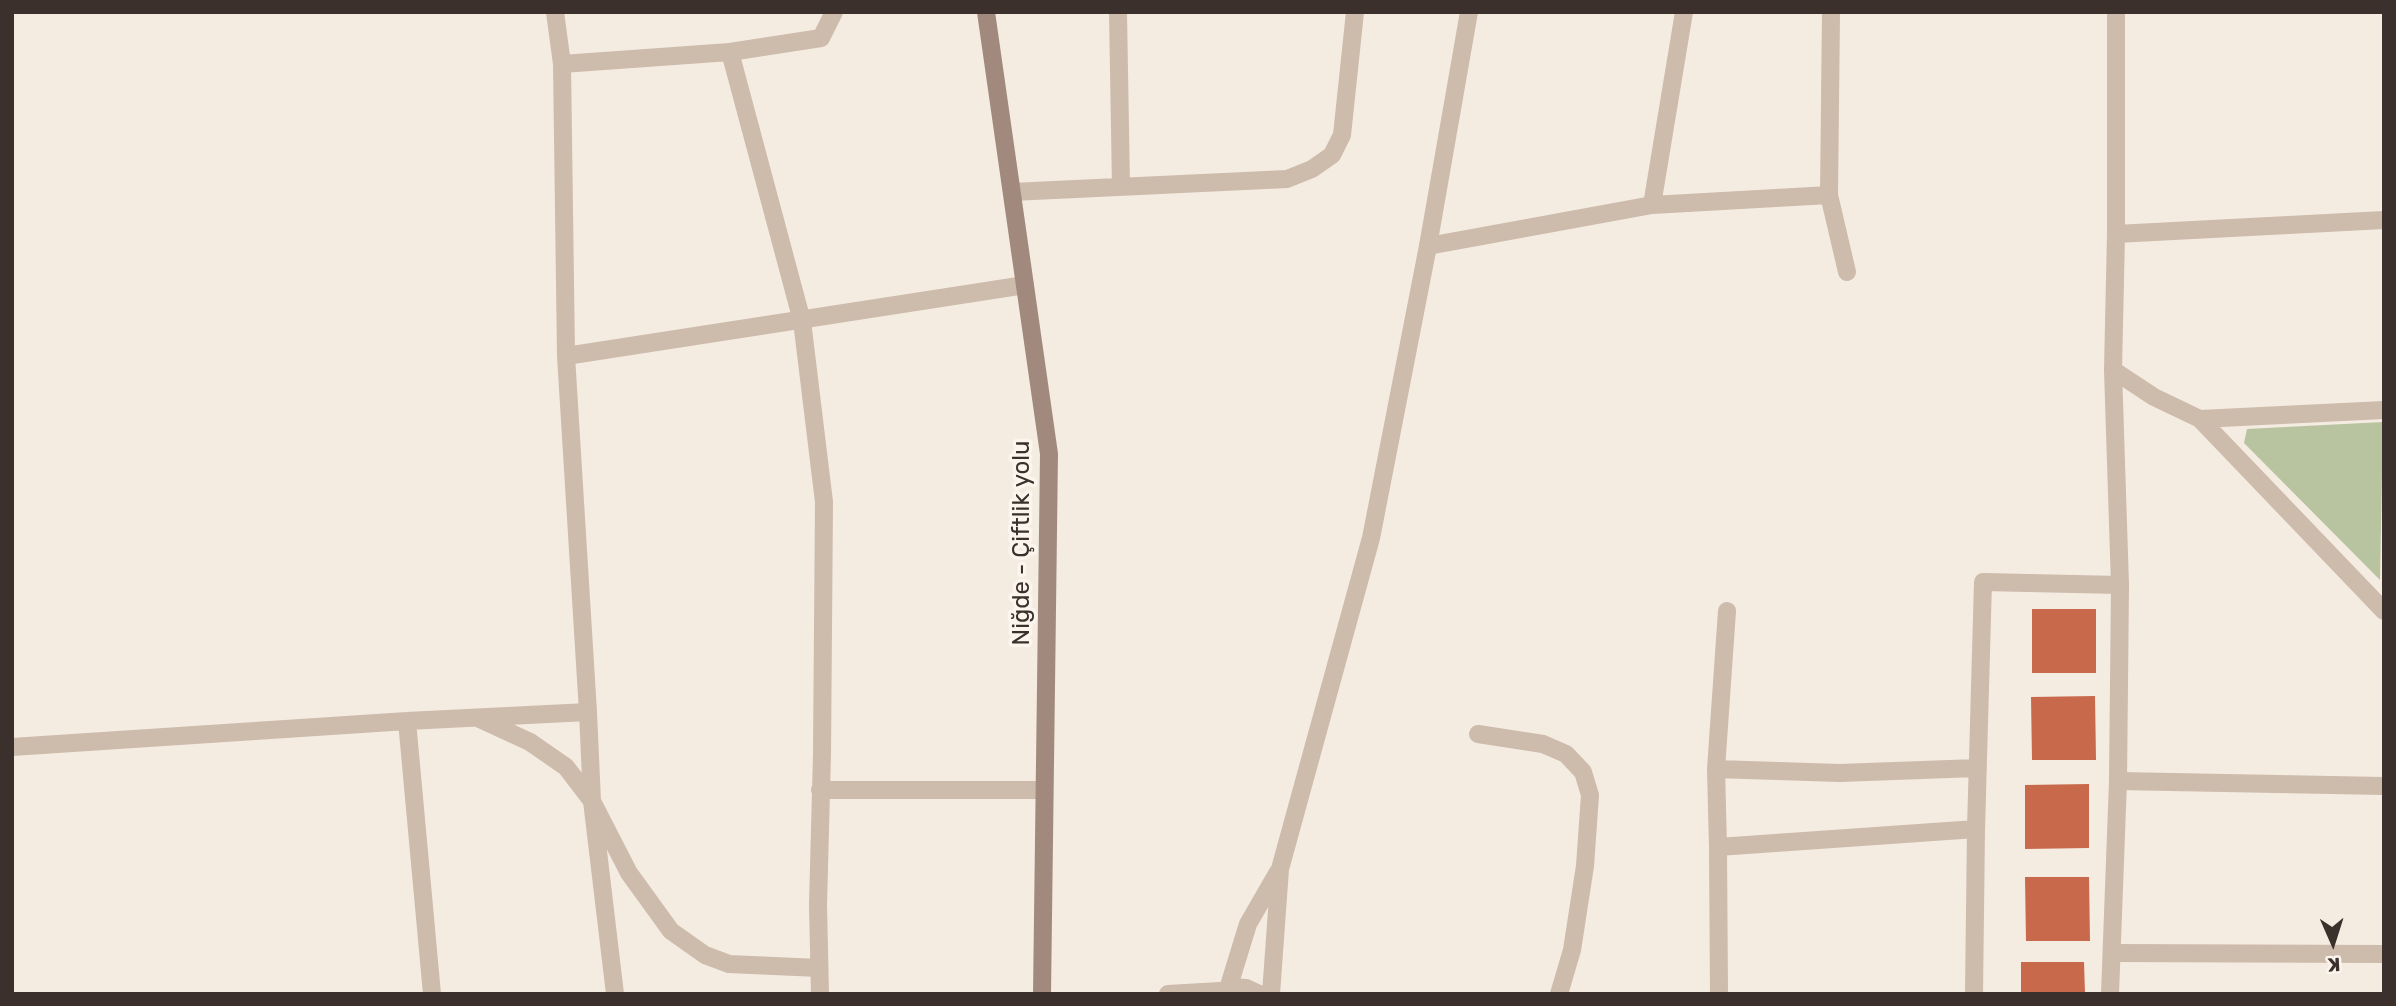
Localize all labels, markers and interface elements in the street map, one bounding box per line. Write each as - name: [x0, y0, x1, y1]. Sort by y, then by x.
- street label: Niğde - Çiftlik yolu: [1008, 440, 1036, 646]
- north arrow: [2298, 908, 2368, 978]
- text: K: [2327, 953, 2341, 976]

